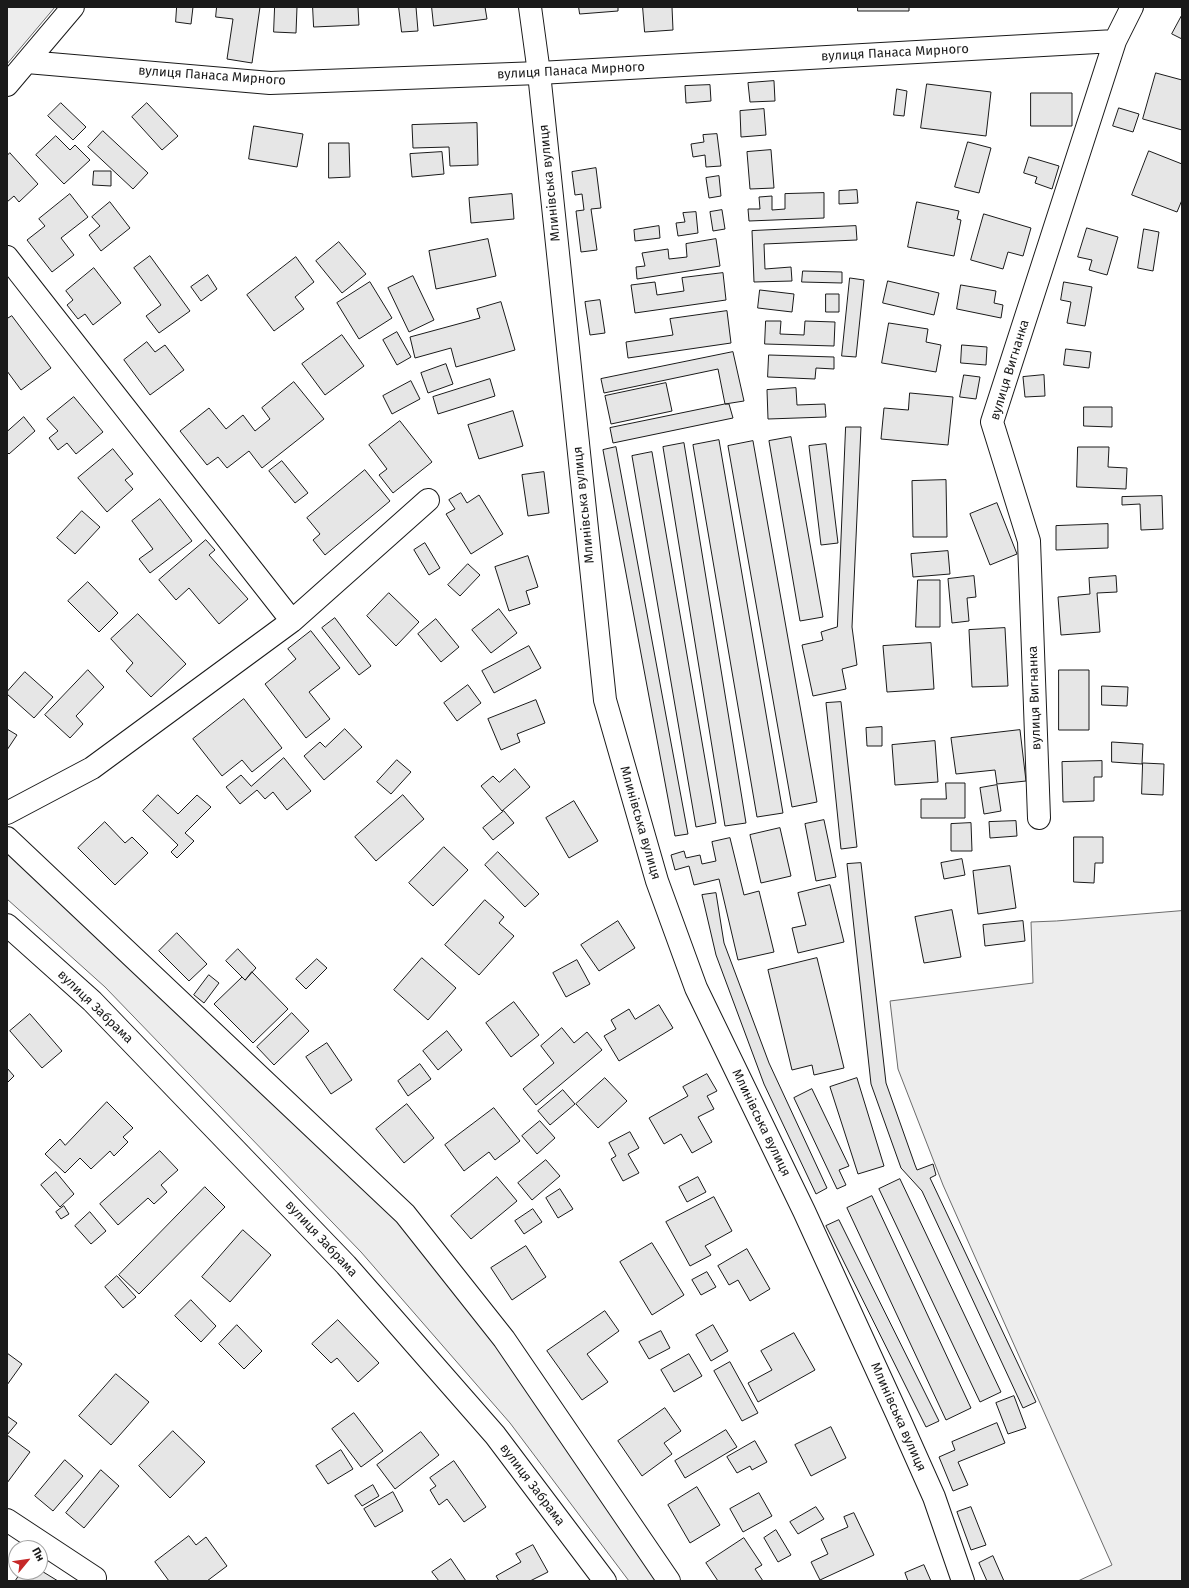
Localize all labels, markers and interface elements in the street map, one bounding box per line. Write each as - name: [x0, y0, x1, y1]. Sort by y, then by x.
- street label: вулиця Панаса Мирного: [821, 41, 969, 65]
- street label: вулиця Панаса Мирного: [497, 59, 645, 83]
- street label: вулиця Панаса Мирного: [138, 63, 286, 89]
- street label: Млинівська вулиця: [536, 124, 564, 242]
- street label: вулиця Вигнанка: [987, 318, 1033, 422]
- street label: Млинівська вулиця: [570, 446, 598, 564]
- street label: вулиця Вигнанка: [1025, 646, 1045, 750]
- street label: Млинівська вулиця: [616, 764, 664, 882]
- street label: вулиця Забрама: [54, 967, 136, 1047]
- street label: Млинівська вулиця: [728, 1067, 794, 1179]
- street label: вулиця Забрама: [282, 1198, 360, 1280]
- street label: Млинівська вулиця: [867, 1360, 929, 1474]
- street label: вулиця Забрама: [496, 1441, 568, 1529]
- north arrow: [8, 1540, 48, 1580]
- text: Пн: [29, 1545, 47, 1564]

